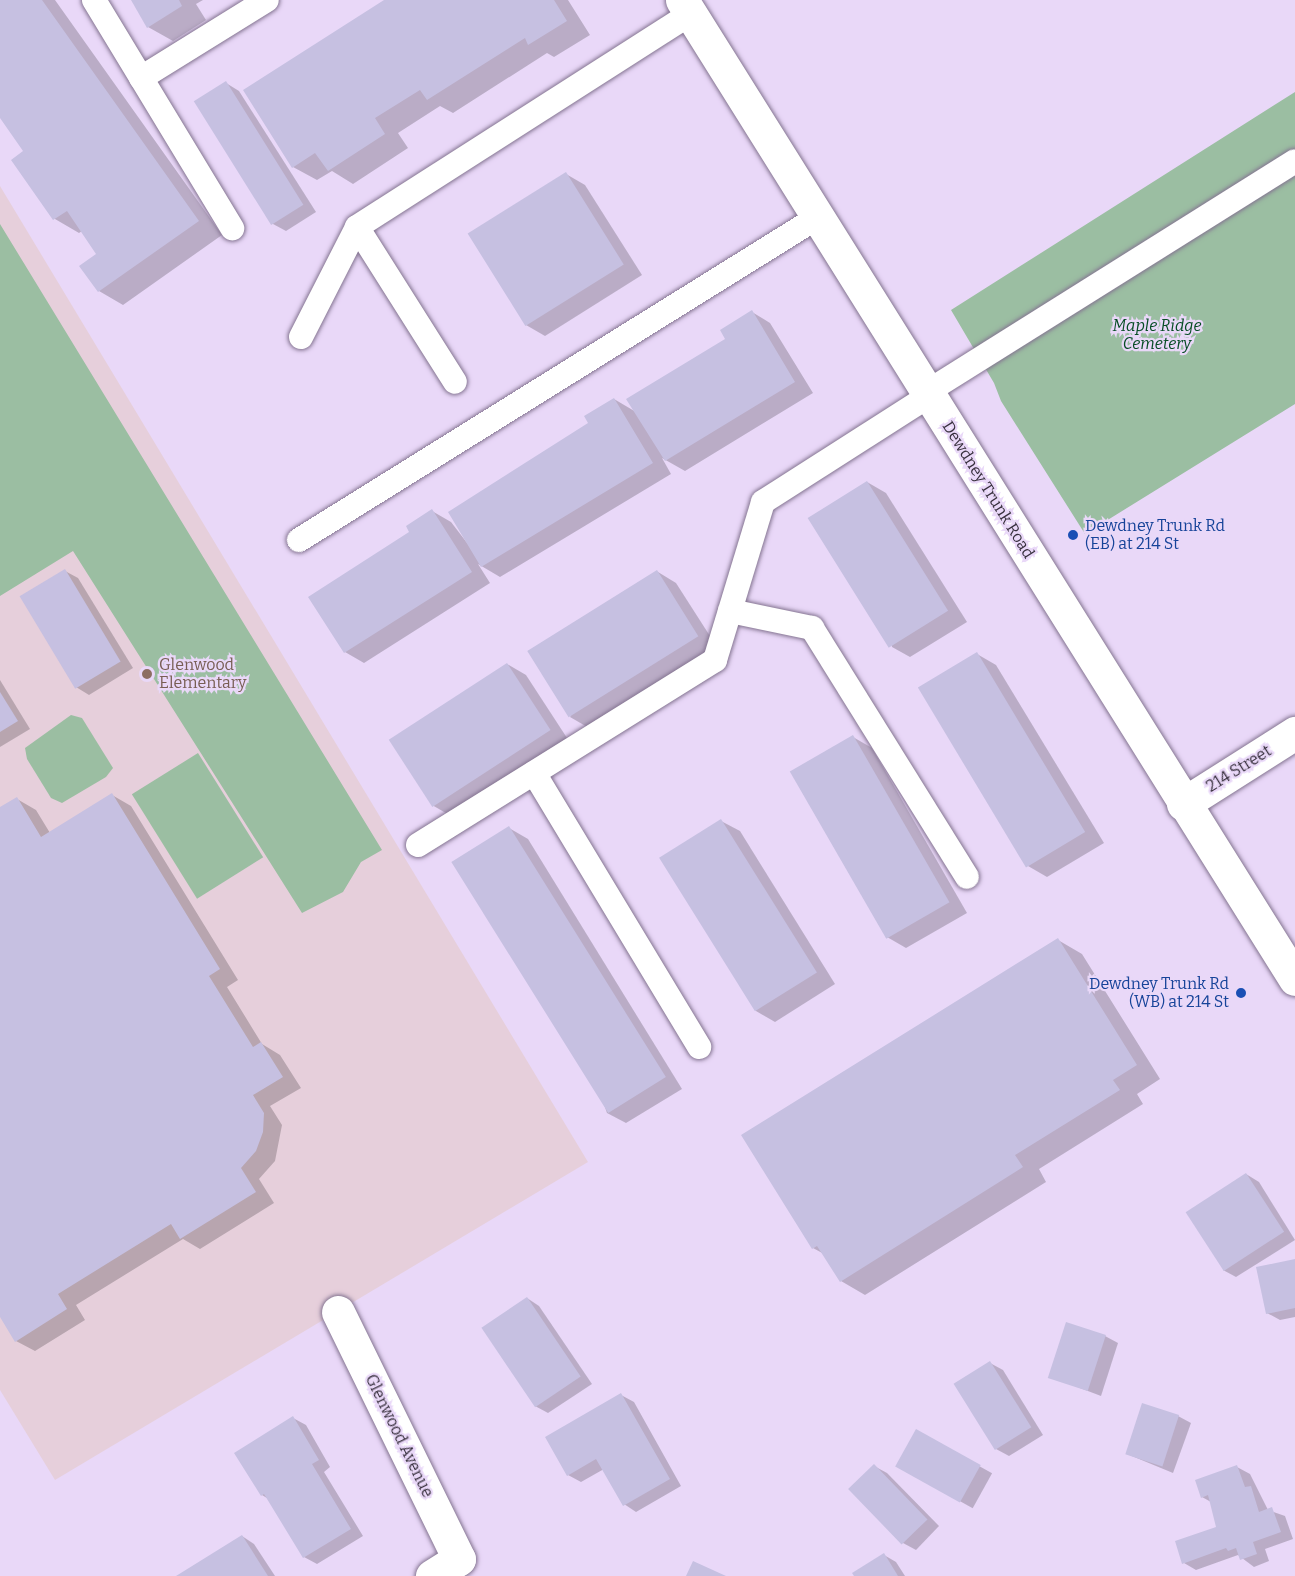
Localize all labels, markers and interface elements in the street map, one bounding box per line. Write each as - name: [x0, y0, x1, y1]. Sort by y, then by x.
- park label: Maple Ridge Cemetery: [1113, 316, 1201, 354]
- street label: Dewdney Trunk Road: [938, 418, 1038, 562]
- place label: Dewdney Trunk Rd (EB) at 214 St: [1085, 516, 1225, 554]
- marker: Dewdney Trunk Rd (EB) at 214 St: [1066, 528, 1080, 542]
- place label: Glenwood Elementary: [159, 655, 247, 693]
- marker: Glenwood Elementary: [140, 667, 154, 681]
- street label: 214 Street: [1203, 742, 1275, 796]
- place label: Dewdney Trunk Rd (WB) at 214 St: [1089, 974, 1229, 1012]
- marker: Dewdney Trunk Rd (WB) at 214 St: [1234, 986, 1248, 1000]
- street label: Glenwood Avenue: [361, 1371, 437, 1501]

